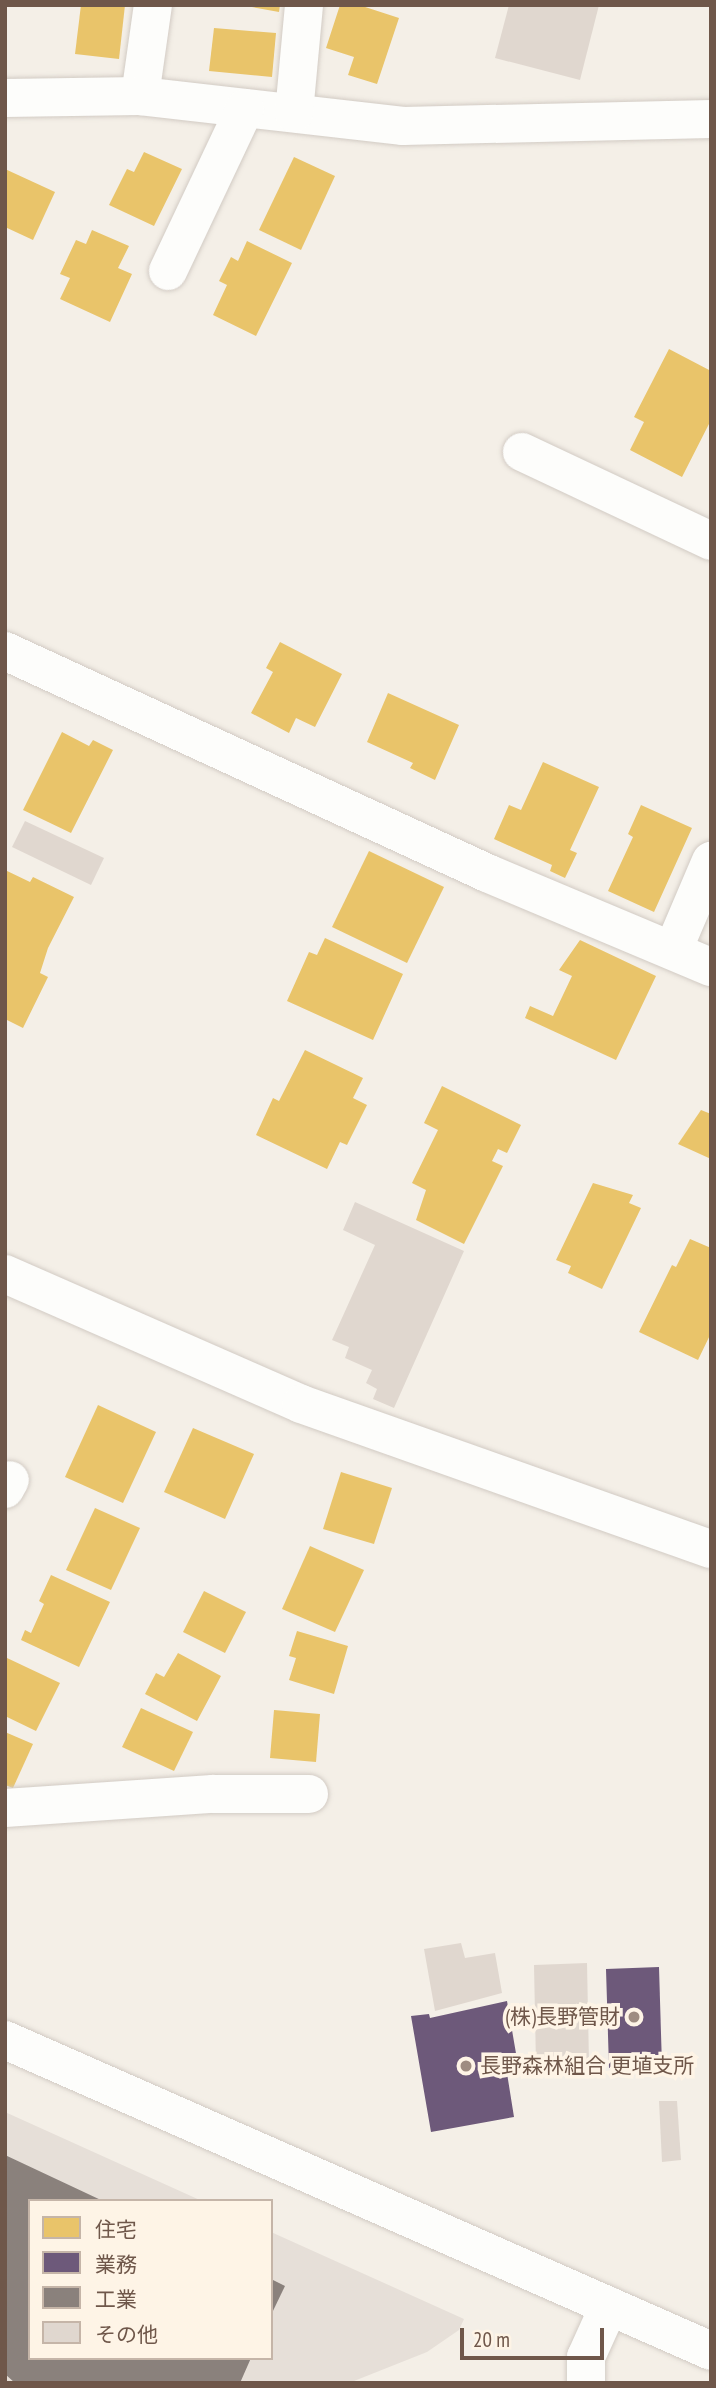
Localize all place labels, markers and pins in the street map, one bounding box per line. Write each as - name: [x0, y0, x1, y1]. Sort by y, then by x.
- place label: (株)長野管財: [505, 2004, 620, 2030]
- marker: (株)長野管財: [626, 2009, 642, 2025]
- place label: 長野森林組合 更埴支所: [480, 2053, 694, 2079]
- marker: 長野森林組合 更埴支所: [458, 2058, 474, 2074]

